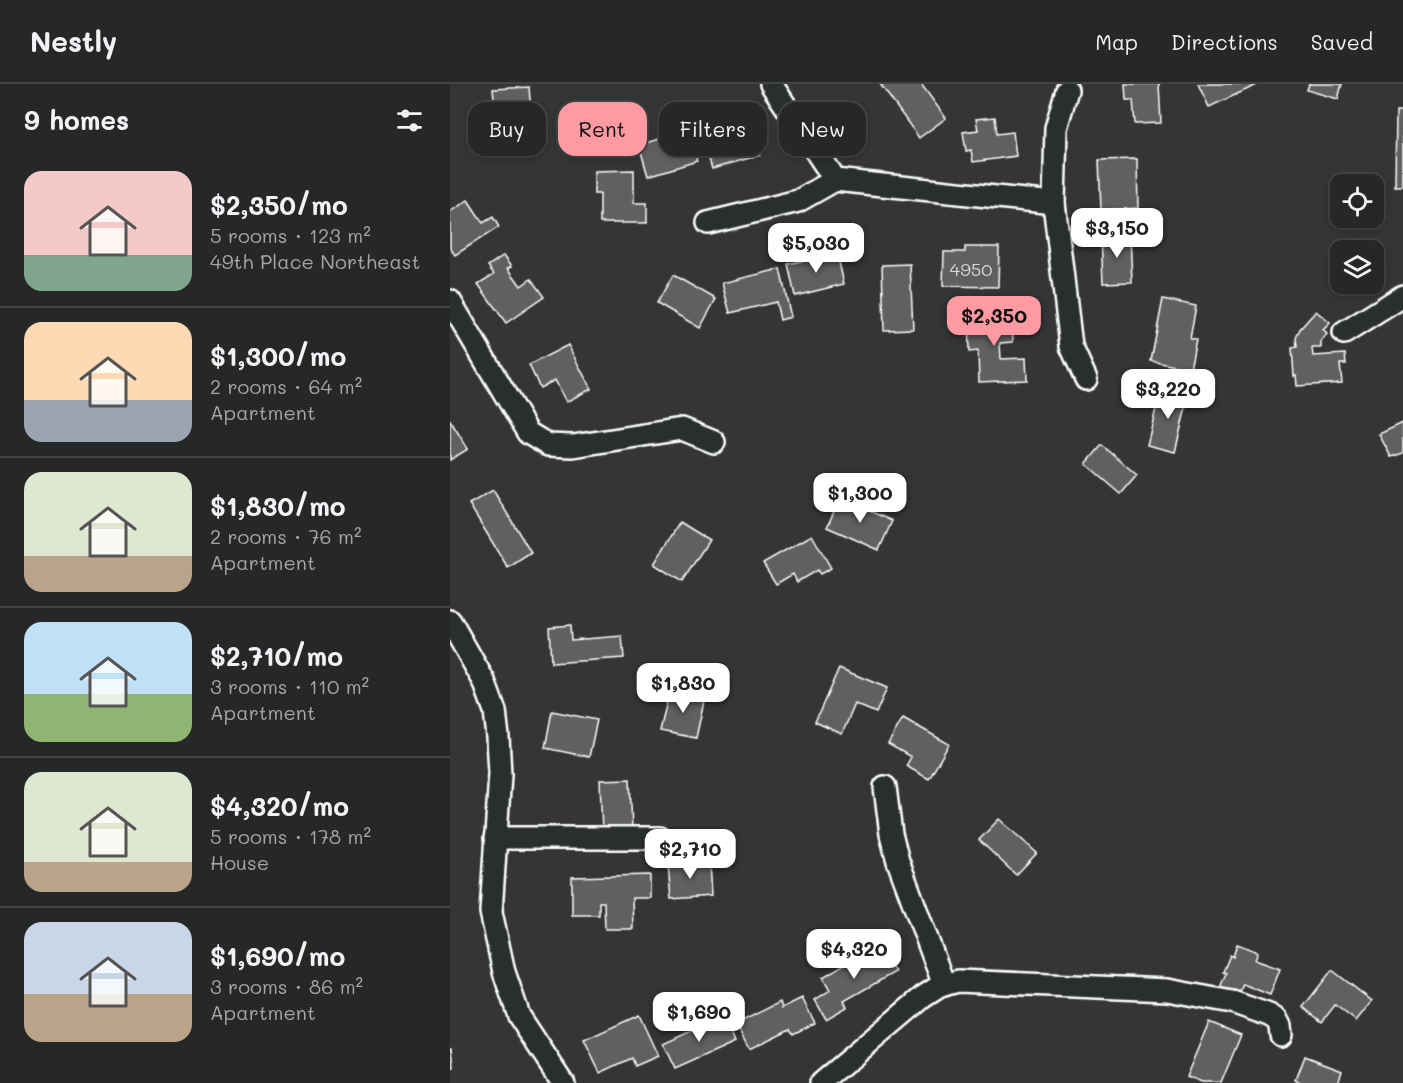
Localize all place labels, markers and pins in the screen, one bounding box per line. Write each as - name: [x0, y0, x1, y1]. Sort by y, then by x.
- pin: $3,150: [1068, 208, 1166, 259]
- pin: $5,030: [767, 223, 865, 274]
- pin: $2,350: [945, 296, 1043, 347]
- pin: $3,220: [1119, 369, 1217, 420]
- pin: $1,300: [811, 473, 909, 524]
- pin: $1,830: [634, 663, 732, 714]
- pin: $2,710: [641, 829, 739, 880]
- pin: $4,320: [805, 929, 903, 980]
- pin: $1,690: [650, 992, 748, 1043]

